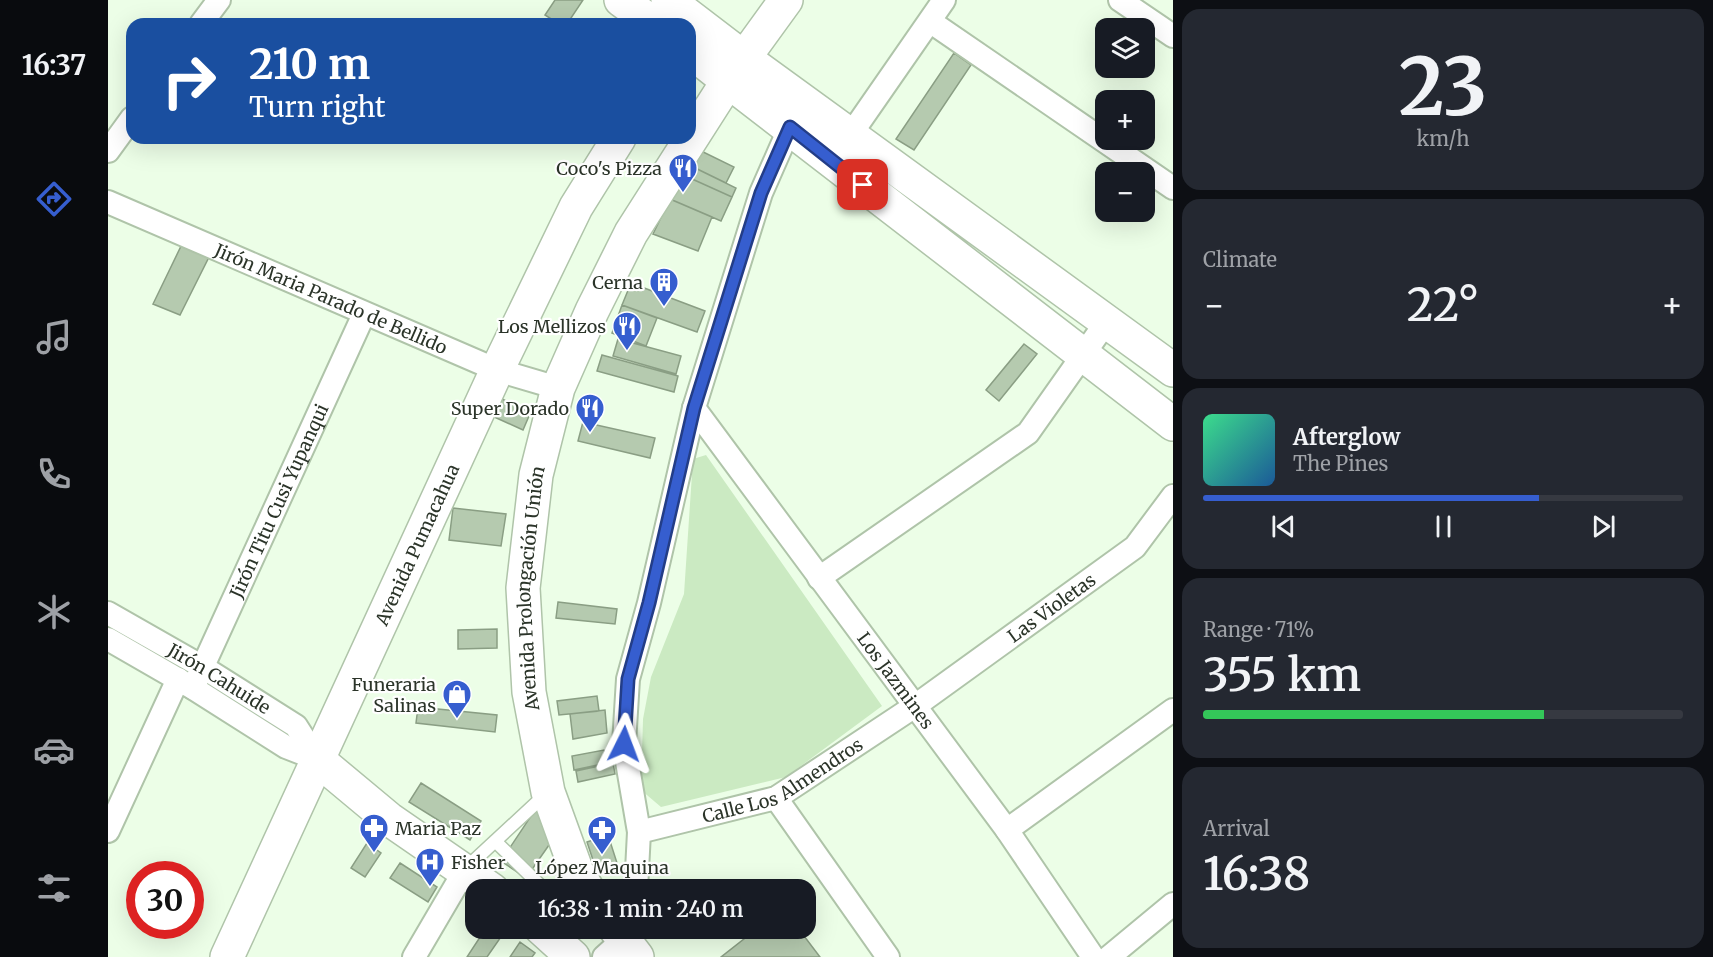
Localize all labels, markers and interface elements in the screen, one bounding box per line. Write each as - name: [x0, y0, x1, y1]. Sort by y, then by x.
- map controls: [1095, 18, 1155, 222]
- button: layers: [1095, 18, 1155, 78]
- text: 210 m: [249, 38, 370, 90]
- text: 23: [1399, 38, 1487, 136]
- icon: right: [150, 42, 228, 120]
- text: 16:37: [22, 48, 86, 82]
- text: Turn right: [249, 90, 386, 124]
- button: +: [1095, 90, 1155, 150]
- text: km/h: [1417, 126, 1469, 151]
- restaurant icon: Coco's Pizza: [667, 152, 699, 194]
- place label: Coco's Pizza: [556, 157, 662, 180]
- pin: [837, 159, 888, 210]
- button: −: [1095, 162, 1155, 222]
- icon: arrive: [846, 168, 879, 201]
- icon: directions: [33, 178, 75, 220]
- street label: Jirón Maria Parado de Bellido: [210, 238, 451, 359]
- text: Climate: [1203, 247, 1277, 272]
- building icon: Cerna: [648, 266, 680, 308]
- place label: Cerna: [592, 271, 643, 294]
- text: 22°: [1407, 277, 1479, 333]
- text: −: [1203, 285, 1225, 326]
- text: +: [1661, 285, 1683, 326]
- restaurant icon: Los Mellizos: [611, 310, 643, 352]
- place label: Los Mellizos: [498, 315, 606, 338]
- icon: music: [33, 316, 75, 358]
- restaurant icon: Super Dorado: [574, 392, 606, 434]
- place label: Super Dorado: [451, 397, 569, 420]
- street label: Jirón Titu Cusi Yupanqui: [224, 400, 333, 602]
- text: Afterglow: [1293, 423, 1400, 451]
- text: The Pines: [1293, 451, 1388, 476]
- icon: phone: [33, 453, 75, 495]
- street label: Avenida Pumacahua: [369, 460, 464, 630]
- street label: Avenida Prolongación Unión: [511, 463, 549, 714]
- icon: previous: [1267, 510, 1300, 543]
- icon: pause: [1427, 510, 1460, 543]
- icon: next: [1587, 510, 1620, 543]
- street label: Las Violetas: [1003, 568, 1100, 647]
- icon: climate: [33, 591, 75, 633]
- text: Range · 71%: [1203, 617, 1314, 642]
- street label: Los Jazmines: [853, 627, 939, 733]
- street label: Jirón Cahuide: [163, 637, 275, 719]
- text: 355 km: [1203, 647, 1361, 703]
- place label: Funeraria Salinas: [352, 673, 436, 717]
- shop icon: Funeraria Salinas: [441, 678, 473, 720]
- position arrow: [592, 712, 656, 776]
- icon: car: [33, 729, 75, 771]
- street label: Calle Los Almendros: [700, 732, 867, 827]
- pharmacy icon: Maria Paz: [358, 812, 390, 854]
- pharmacy icon: López Maquina: [586, 814, 618, 856]
- text: Arrival: [1203, 816, 1270, 841]
- place label: Maria Paz: [395, 817, 481, 840]
- hospital icon: Fisher: [414, 846, 446, 888]
- text: 16:38: [1203, 846, 1310, 902]
- place label: Fisher: [451, 851, 506, 874]
- place label: López Maquina: [535, 856, 669, 879]
- speed limit sign: 30: [126, 861, 204, 939]
- icon: filters: [33, 867, 75, 909]
- text: 16:38 · 1 min · 240 m: [538, 895, 743, 923]

